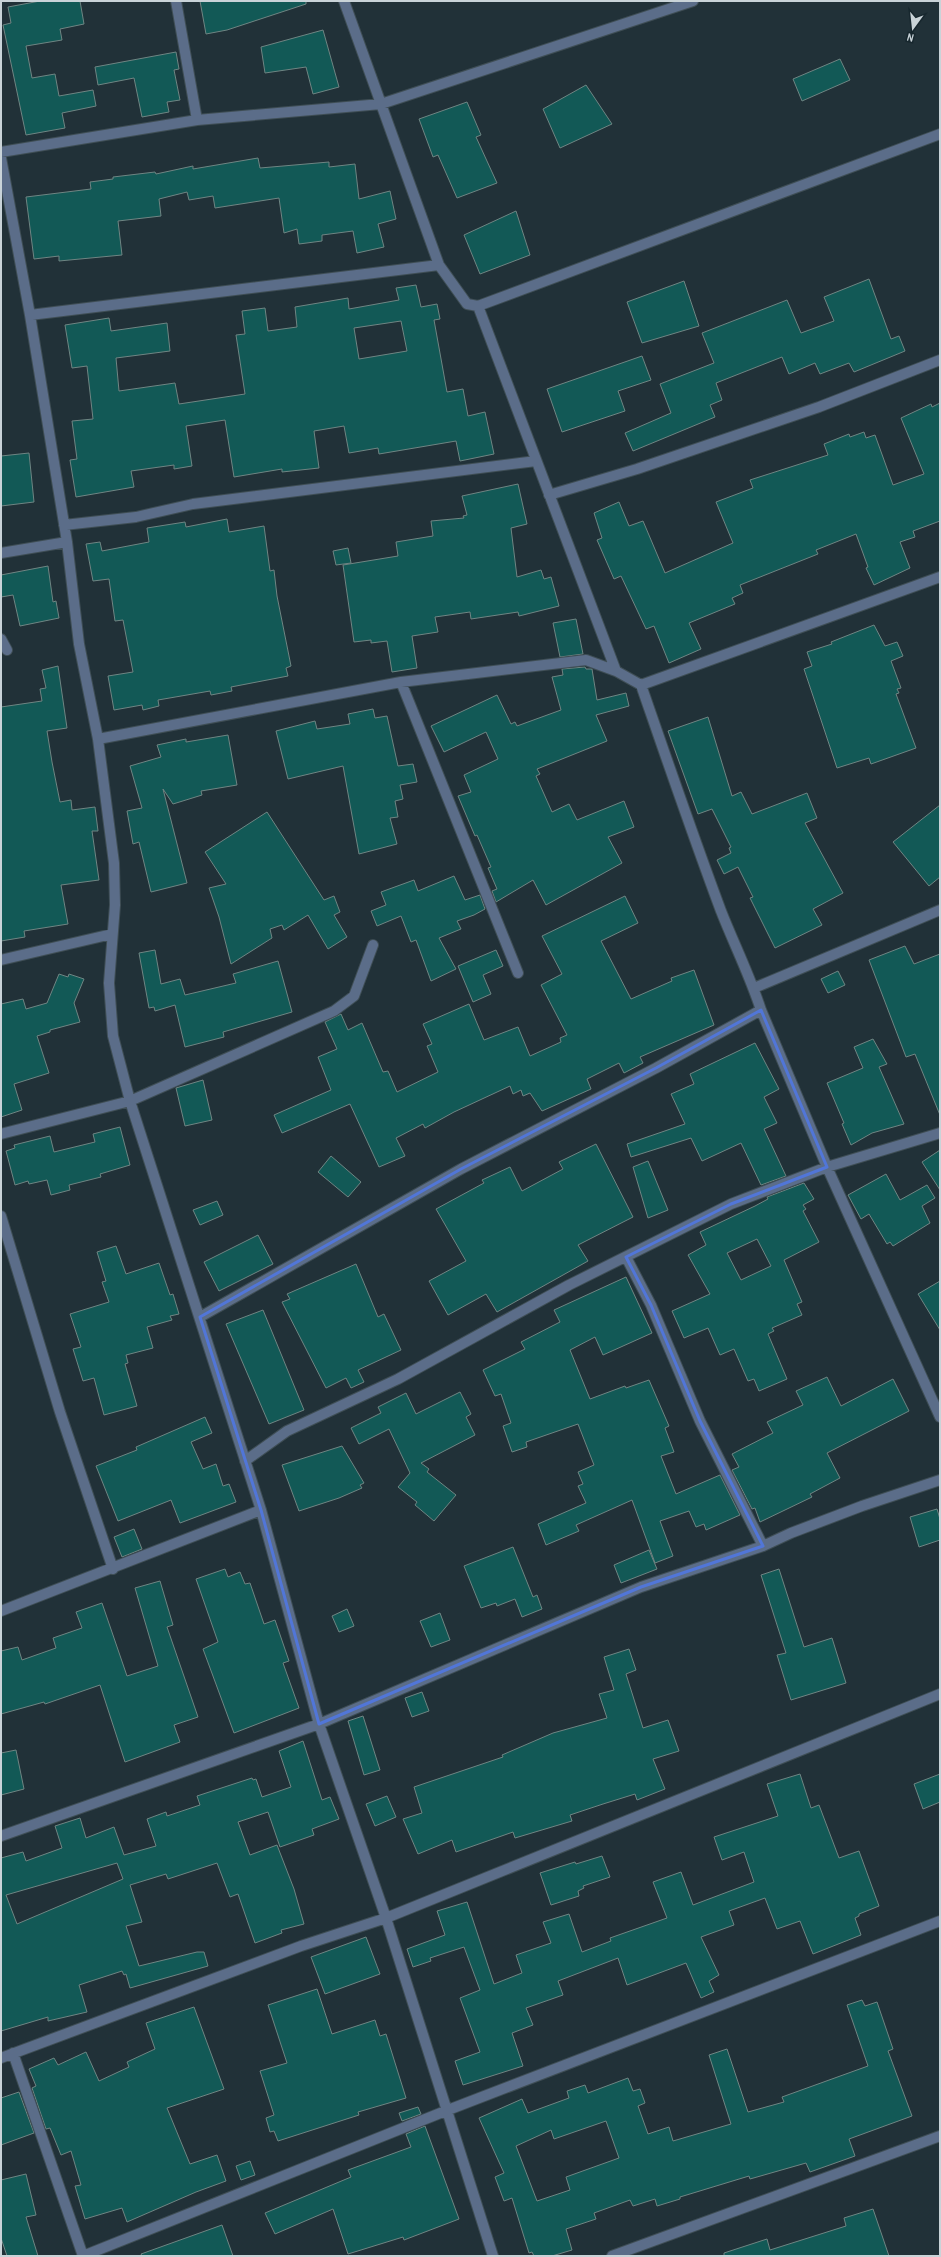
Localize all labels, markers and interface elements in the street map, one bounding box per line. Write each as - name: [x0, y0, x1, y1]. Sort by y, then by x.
- north arrow: [893, 8, 933, 48]
- text: N: [905, 30, 915, 45]

